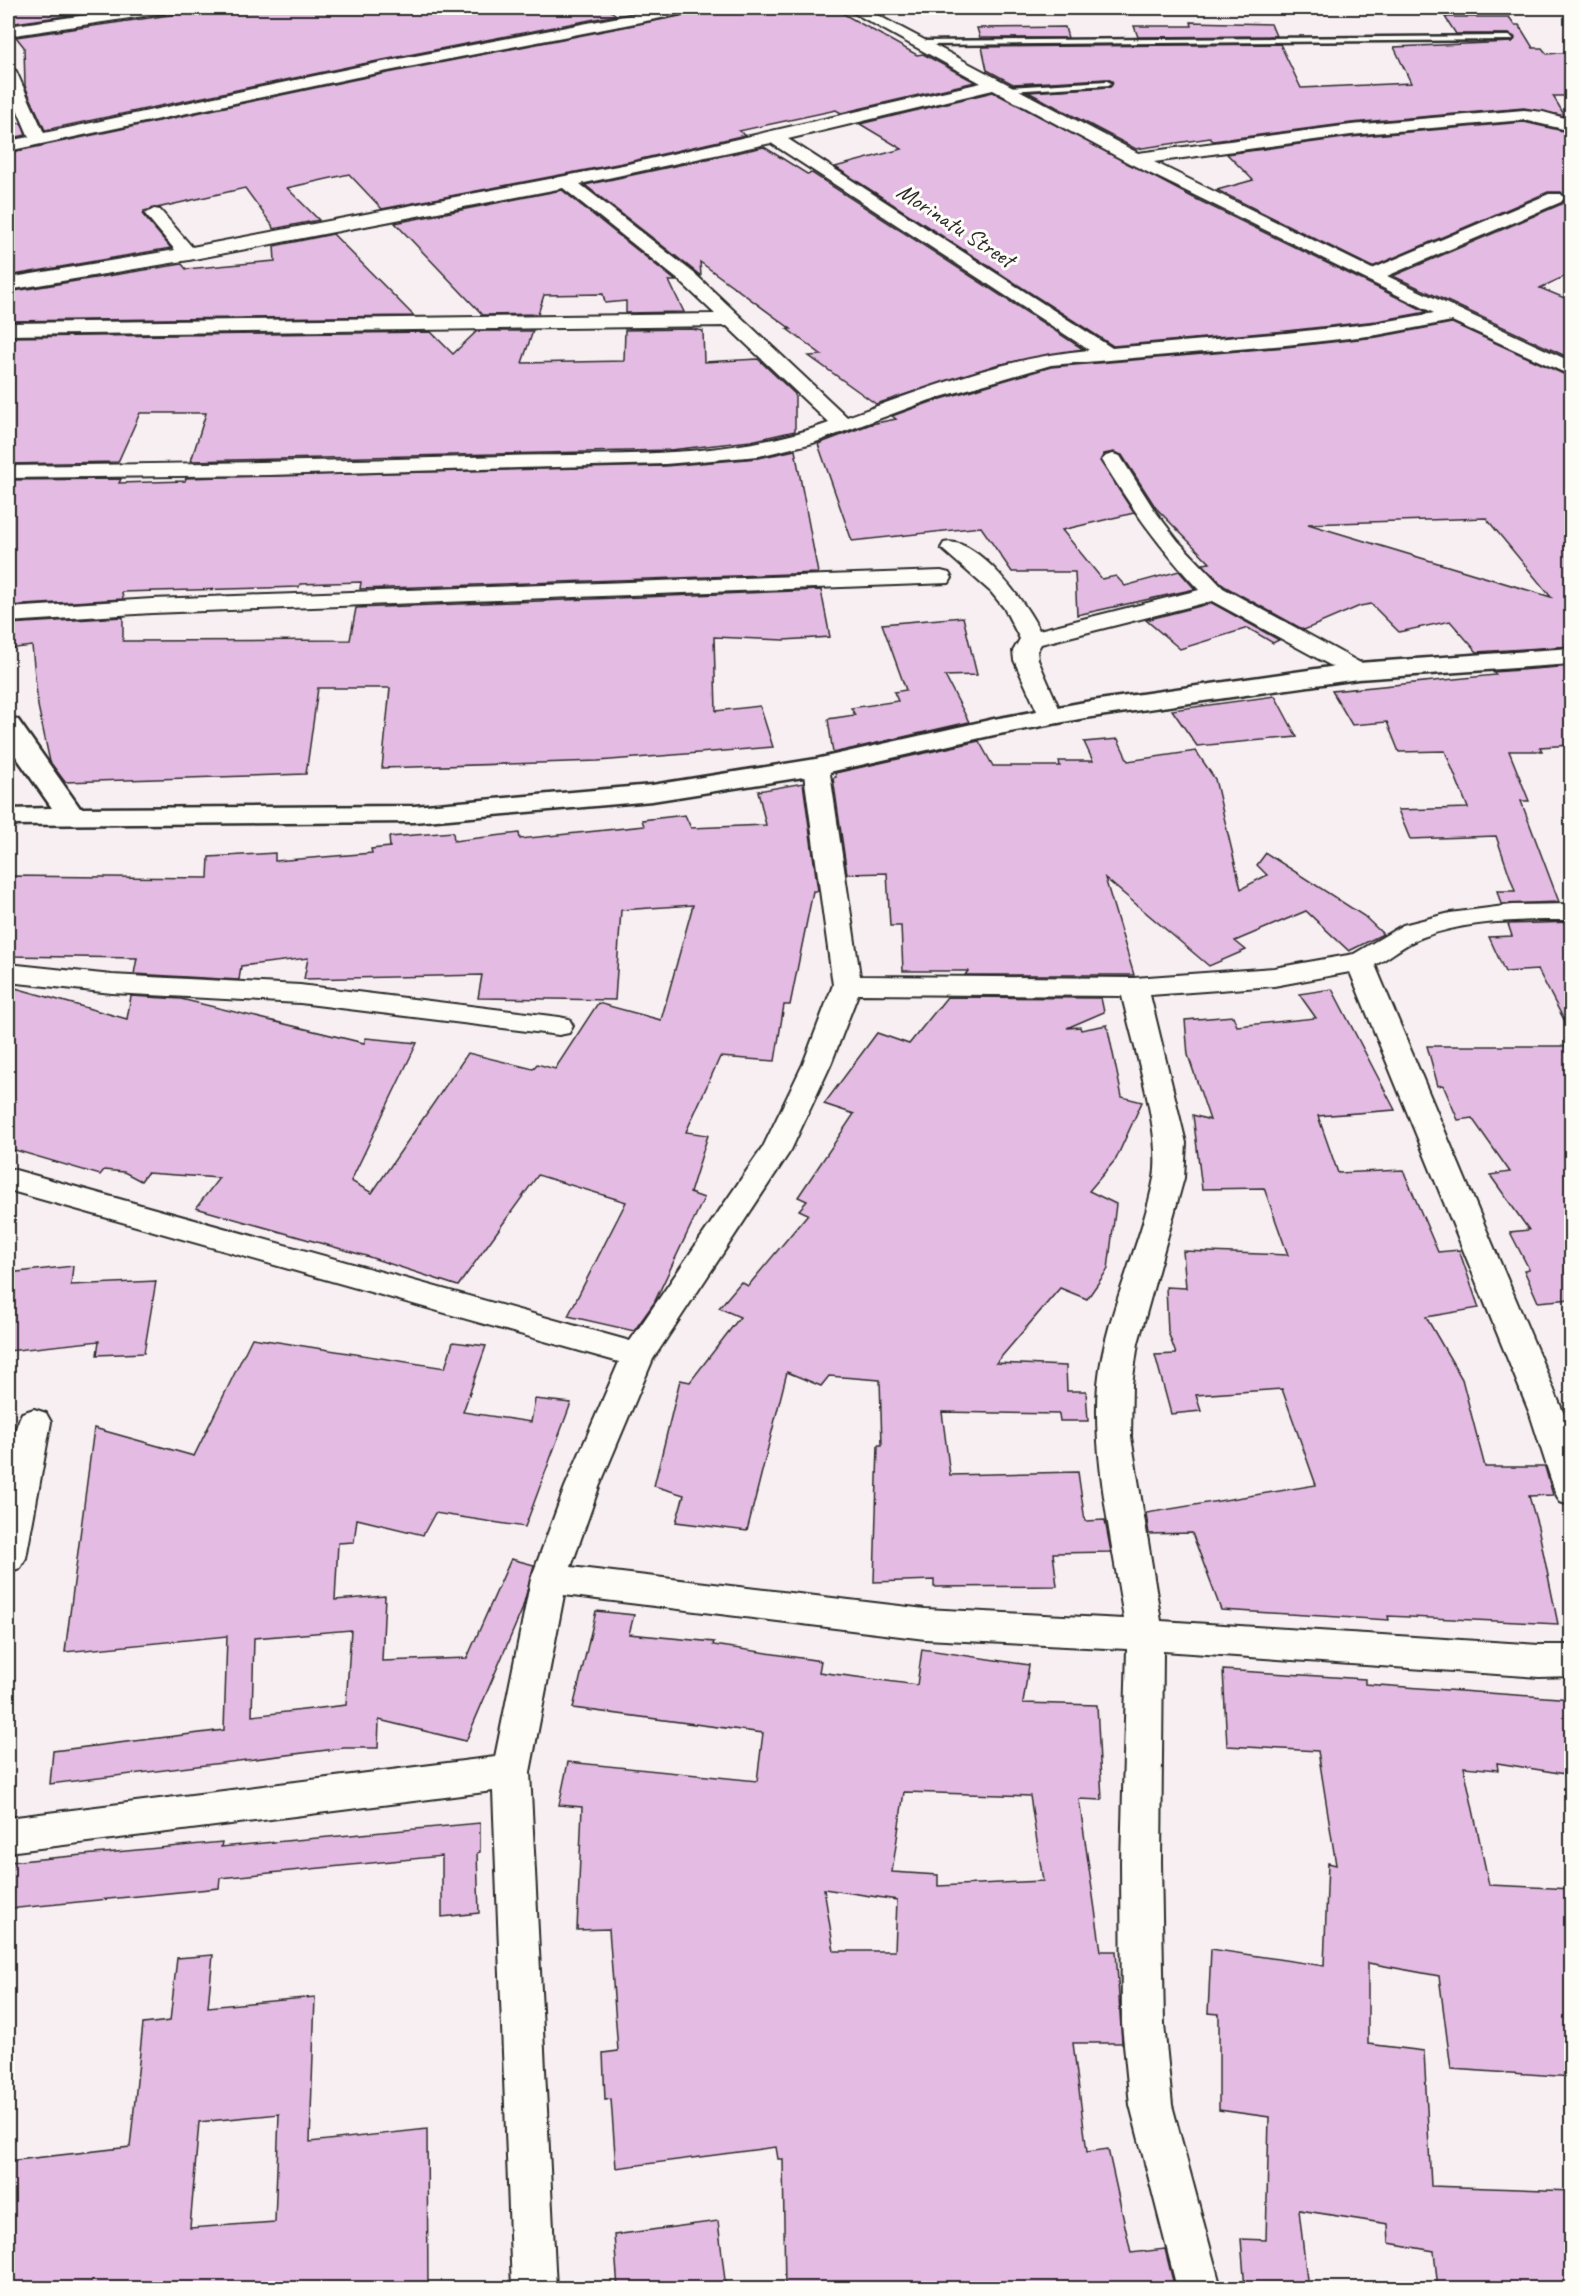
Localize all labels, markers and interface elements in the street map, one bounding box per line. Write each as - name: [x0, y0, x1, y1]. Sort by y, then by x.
- street label: Morinatu Street: [891, 176, 1023, 276]

